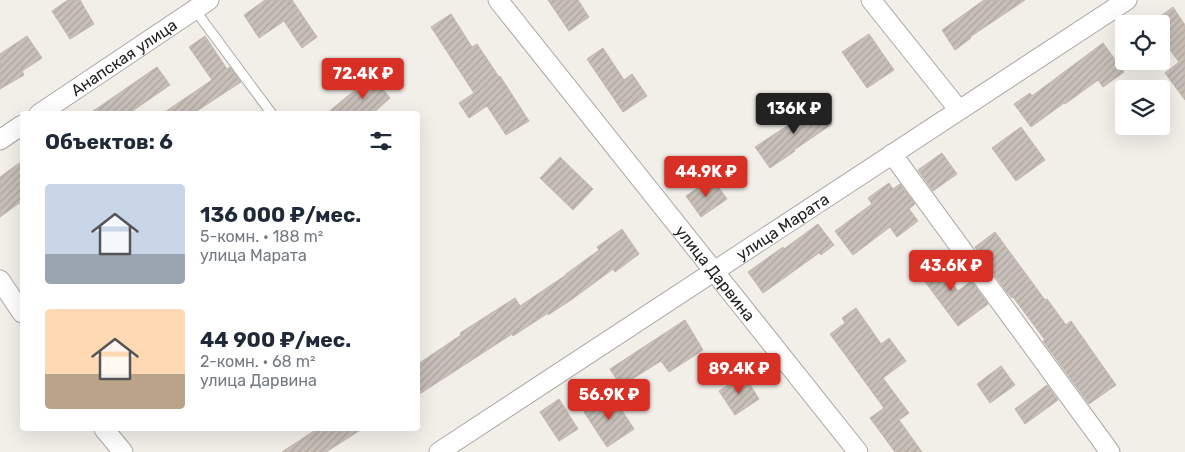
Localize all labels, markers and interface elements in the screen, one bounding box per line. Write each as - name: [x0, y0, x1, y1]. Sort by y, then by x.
- street label: Анапская улица: [67, 15, 181, 100]
- map controls: [1115, 15, 1170, 135]
- button: locate: [1115, 15, 1170, 70]
- pin: 72.4K ₽: [317, 58, 409, 100]
- text: 72.4K ₽: [333, 64, 393, 83]
- button: layers: [1115, 80, 1170, 135]
- pin: 136K ₽: [753, 92, 835, 135]
- text: 136K ₽: [767, 99, 821, 118]
- icon: filters: [367, 127, 395, 155]
- text: Объектов: 6: [45, 129, 173, 154]
- pin: 44.9K ₽: [660, 156, 752, 198]
- text: 44.9K ₽: [675, 162, 737, 181]
- street label: улица Марата: [733, 189, 833, 264]
- text: 136 000 ₽/мес.: [200, 202, 361, 227]
- icon: home: [85, 204, 145, 264]
- street label: улица Дарвина: [671, 222, 759, 325]
- text: 5-комн. · 188 m²: [200, 227, 323, 246]
- text: улица Марата: [200, 246, 307, 265]
- pin: 43.6K ₽: [905, 250, 997, 292]
- text: 43.6K ₽: [920, 256, 982, 275]
- text: 44 900 ₽/мес.: [200, 327, 351, 352]
- icon: home: [85, 329, 145, 389]
- text: 2-комн. · 68 m²: [200, 352, 315, 371]
- pin: 89.4K ₽: [693, 352, 785, 395]
- text: 89.4K ₽: [708, 359, 770, 378]
- text: улица Дарвина: [200, 371, 317, 390]
- pin: 56.9K ₽: [563, 378, 655, 421]
- text: 56.9K ₽: [579, 385, 639, 404]

